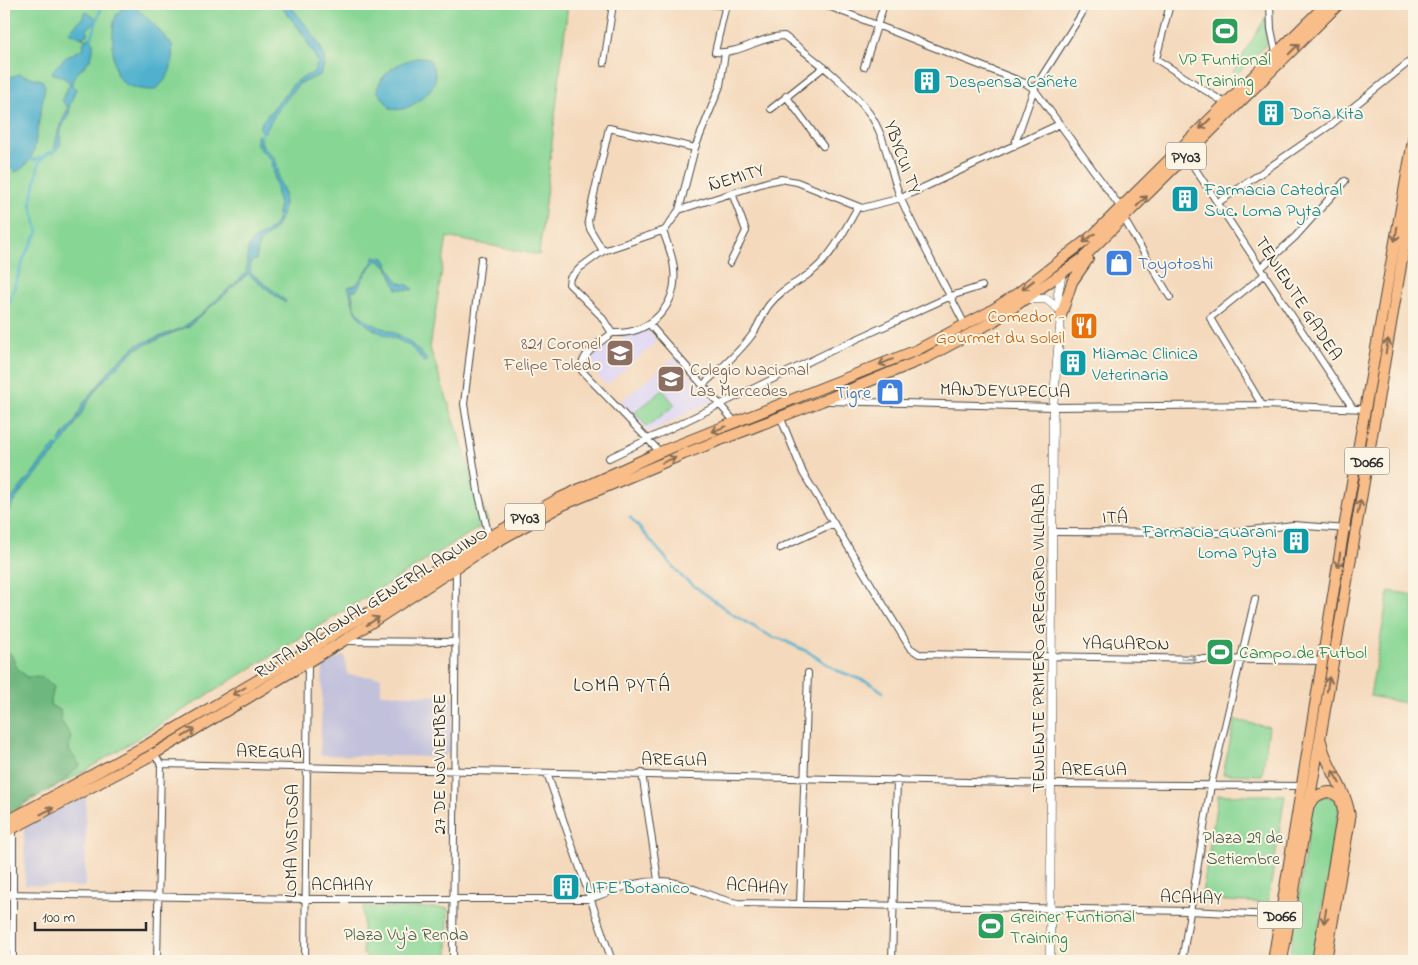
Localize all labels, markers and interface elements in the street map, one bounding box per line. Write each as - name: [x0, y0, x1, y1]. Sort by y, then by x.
- sports icon: VP Funtional Training: [1210, 16, 1240, 46]
- one-way arrow: [1288, 43, 1300, 55]
- place label: VP Funtional Training: [1178, 48, 1271, 96]
- building icon: Despensa Cañete: [912, 66, 942, 96]
- place label: Despensa Cañete: [945, 70, 1078, 96]
- building icon: Doña Kita: [1256, 98, 1286, 128]
- place label: Doña Kita: [1289, 102, 1363, 128]
- street label: YBYCUI TY: [876, 118, 927, 198]
- one-way arrow: [1199, 118, 1211, 130]
- road number: PY03: [1166, 142, 1206, 170]
- street label: ÑEMITY: [706, 158, 768, 200]
- place label: Farmacia Catedral Suc. Loma Pyta: [1203, 178, 1342, 225]
- building icon: Farmacia Catedral Suc. Loma Pyta: [1170, 184, 1200, 214]
- one-way arrow: [1135, 195, 1147, 207]
- one-way arrow: [1390, 226, 1400, 242]
- one-way arrow: [1083, 232, 1096, 243]
- street label: TENIENTE GADEA: [1247, 232, 1347, 367]
- shop icon: Toyotoshi: [1104, 248, 1134, 278]
- place label: Toyotoshi: [1138, 252, 1213, 278]
- one-way arrow: [1021, 280, 1035, 290]
- place label: Comedor - Gourmet du soleil: [936, 305, 1065, 352]
- restaurant icon: Comedor - Gourmet du soleil: [1069, 311, 1099, 341]
- place label: 821 Coronel Felipe Toledo: [503, 332, 601, 379]
- school or university icon: 821 Coronel Felipe Toledo: [605, 338, 635, 368]
- one-way arrow: [1382, 339, 1392, 355]
- place label: Miamac Clinica Veterinaria: [1091, 342, 1198, 389]
- building icon: Miamac Clinica Veterinaria: [1058, 348, 1088, 378]
- place label: Colegio Nacional Las Mercedes: [690, 358, 809, 405]
- one-way arrow: [879, 358, 894, 368]
- school or university icon: Colegio Nacional Las Mercedes: [656, 364, 686, 394]
- shop icon: Tigre: [875, 377, 905, 407]
- street label: MANDEYUPECUA: [939, 378, 1070, 406]
- place label: Tigre: [836, 381, 872, 408]
- one-way arrow: [711, 425, 727, 434]
- road number: D066: [1344, 448, 1390, 474]
- one-way arrow: [661, 454, 676, 463]
- street label: TENIENTE PRIMERO GREGORIO VILLALBA: [1027, 483, 1053, 793]
- one-way arrow: [1354, 499, 1364, 515]
- road number: PY03: [505, 504, 545, 530]
- street label: ITÁ: [1102, 506, 1128, 532]
- place label: Farmacia Guarani Loma Pyta: [1141, 520, 1277, 567]
- street label: RUTA NACIONAL GENERAL AQUINO: [250, 521, 494, 686]
- building icon: Farmacia Guarani Loma Pyta: [1281, 526, 1311, 556]
- one-way arrow: [1334, 552, 1344, 568]
- one-way arrow: [366, 616, 380, 626]
- street label: YAGUARON: [1082, 631, 1170, 659]
- sports icon: Campo de Futbol: [1205, 637, 1235, 667]
- place label: Campo de Futbol: [1239, 641, 1367, 667]
- one-way arrow: [1181, 654, 1197, 663]
- district label: LOMA PYTÁ: [573, 672, 671, 700]
- one-way arrow: [1324, 676, 1334, 692]
- one-way arrow: [232, 686, 247, 696]
- street label: 27 DE NOVIEMBRE: [428, 693, 454, 834]
- one-way arrow: [182, 727, 196, 737]
- street label: AREGUA: [236, 739, 302, 767]
- street label: AREGUA: [641, 747, 707, 775]
- street label: AREGUA: [1061, 758, 1127, 784]
- one-way arrow: [1331, 771, 1341, 785]
- street label: LOMA VISTOSA: [279, 784, 307, 898]
- one-way arrow: [39, 806, 54, 815]
- park label: Plaza 29 de Setiembre: [1203, 826, 1284, 873]
- building icon: LIFE Botanico: [551, 872, 581, 902]
- street label: ACAHAY: [311, 873, 374, 899]
- street label: ACAHAY: [725, 873, 789, 903]
- place label: LIFE Botanico: [585, 876, 690, 902]
- street label: ACAHAY: [1160, 885, 1223, 913]
- scale bar: [35, 900, 146, 932]
- road number: D066: [1258, 902, 1302, 928]
- place label: Greiner Funtional Training: [1010, 905, 1135, 953]
- text: 100 m: [42, 907, 75, 929]
- one-way arrow: [1319, 908, 1329, 924]
- sports icon: Greiner Funtional Training: [976, 911, 1006, 941]
- park label: Plaza Vy'a Renda: [343, 923, 469, 949]

